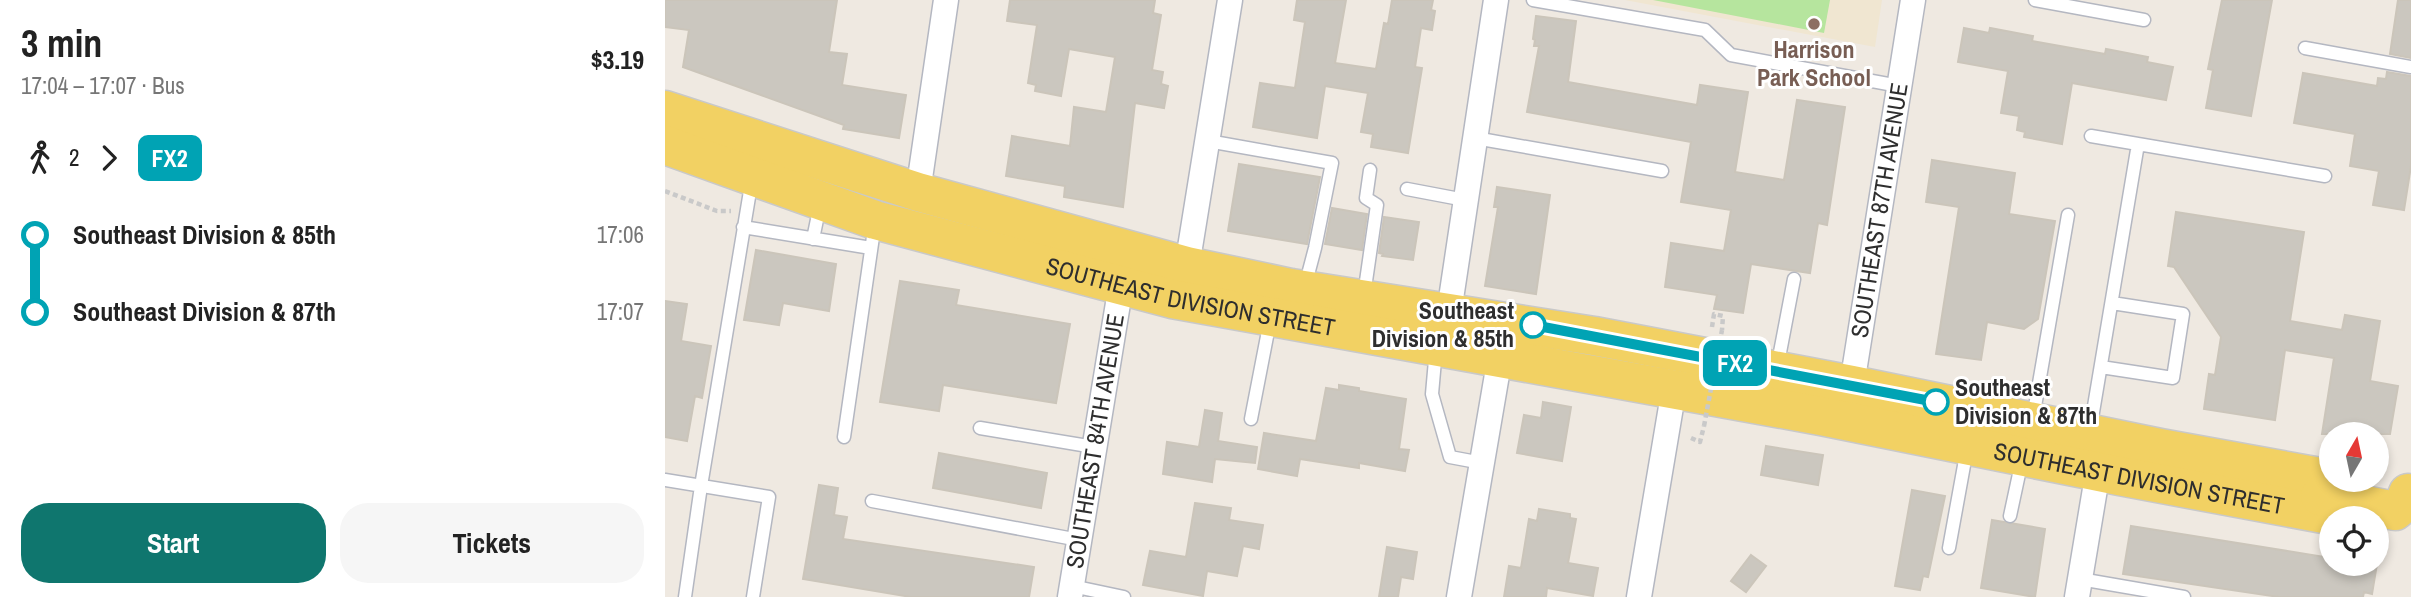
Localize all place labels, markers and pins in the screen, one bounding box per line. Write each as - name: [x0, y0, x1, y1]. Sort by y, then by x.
- marker: Harrison Park School: [1806, 16, 1822, 32]
- place label: Harrison Park School: [1757, 33, 1871, 93]
- place label: Southeast Division & 85th: [1372, 294, 1514, 354]
- marker: Southeast Division & 85th: [1520, 312, 1546, 338]
- place label: Southeast Division & 87th: [1955, 371, 2097, 431]
- marker: Southeast Division & 87th: [1923, 389, 1949, 415]

